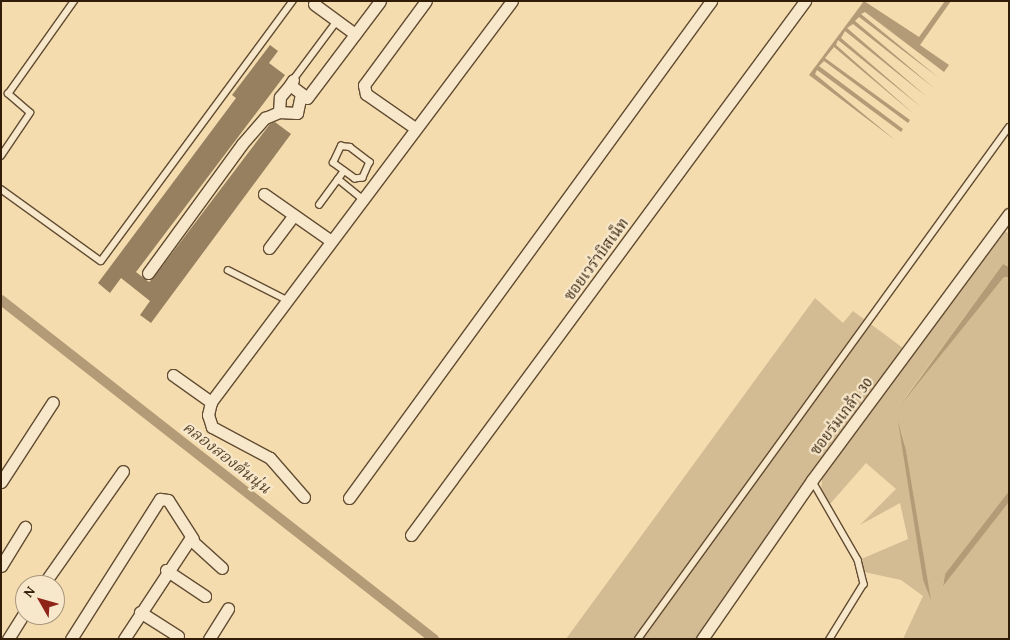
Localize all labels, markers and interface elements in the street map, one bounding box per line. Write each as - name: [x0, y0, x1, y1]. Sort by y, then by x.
- street label: ซอยเวร่าบิสเน็ท: [560, 214, 632, 304]
- street label: ซอยร่มเกล้า 30: [806, 374, 876, 458]
- water label: คลองสองต้นนุ่น: [179, 417, 275, 497]
- north arrow: [15, 575, 65, 625]
- text: N: [18, 582, 40, 601]

